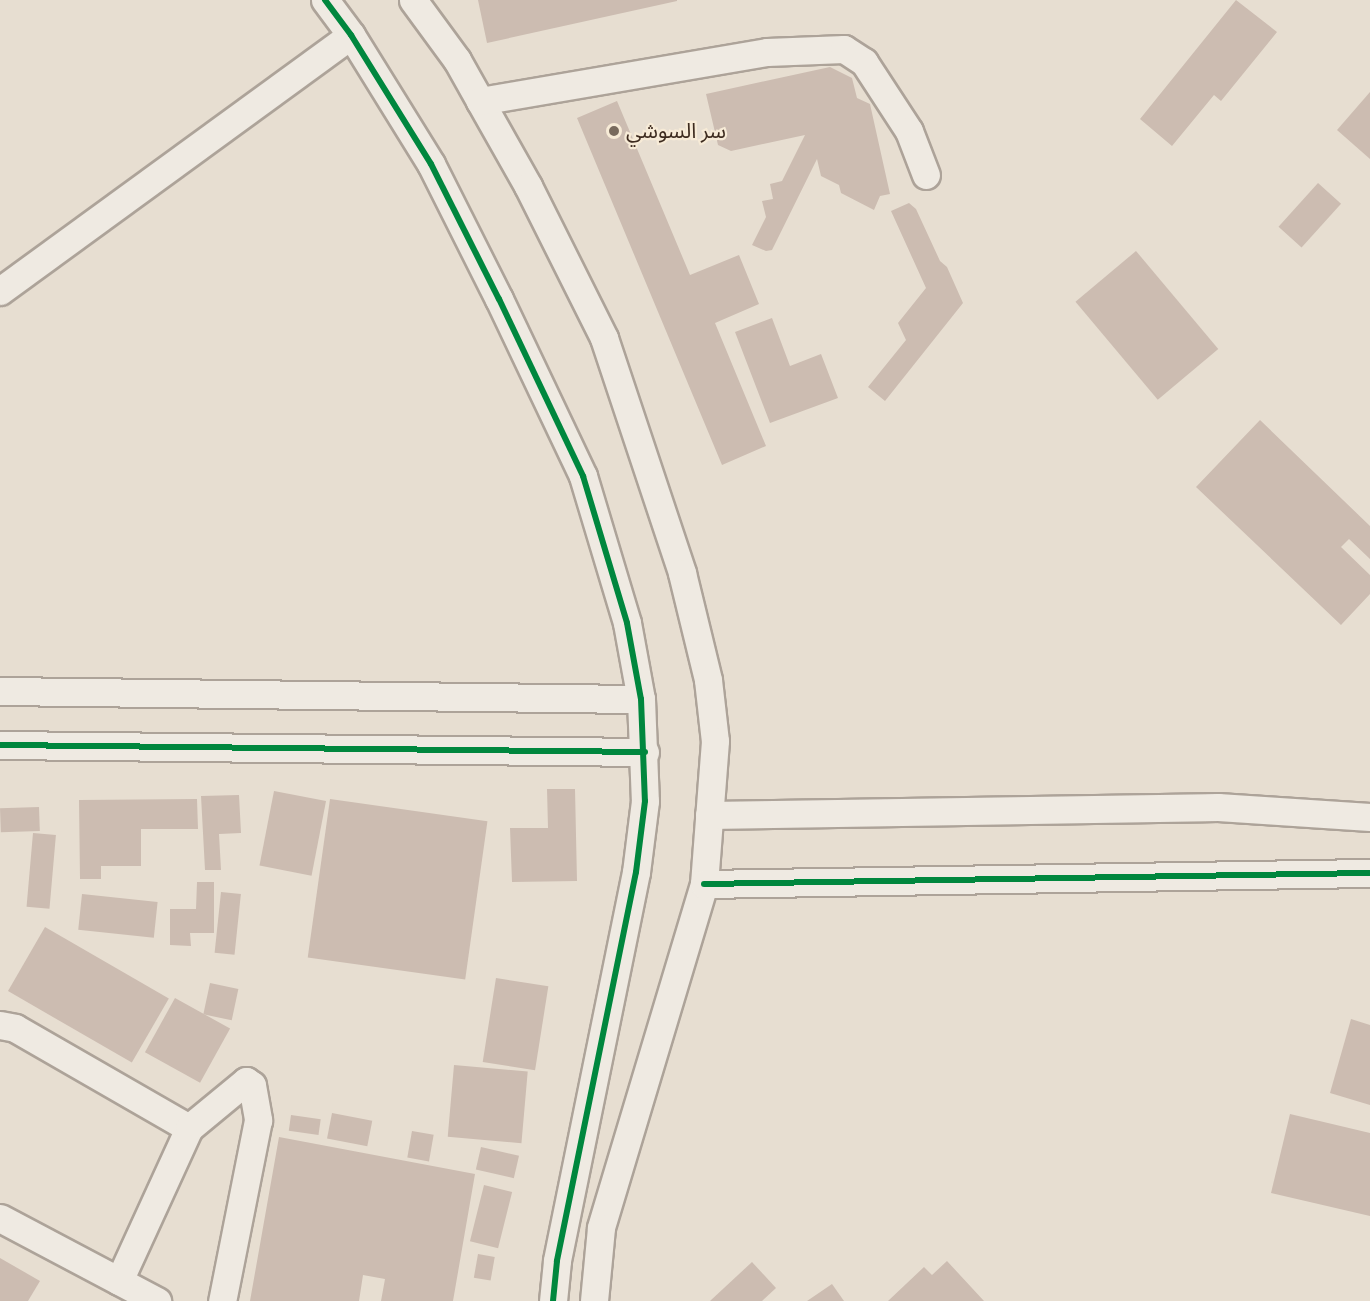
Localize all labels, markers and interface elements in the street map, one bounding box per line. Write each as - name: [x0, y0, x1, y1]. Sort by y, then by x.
- place label: سر السوشي: [626, 118, 726, 144]
- marker: سر السوشي: [607, 124, 621, 138]

